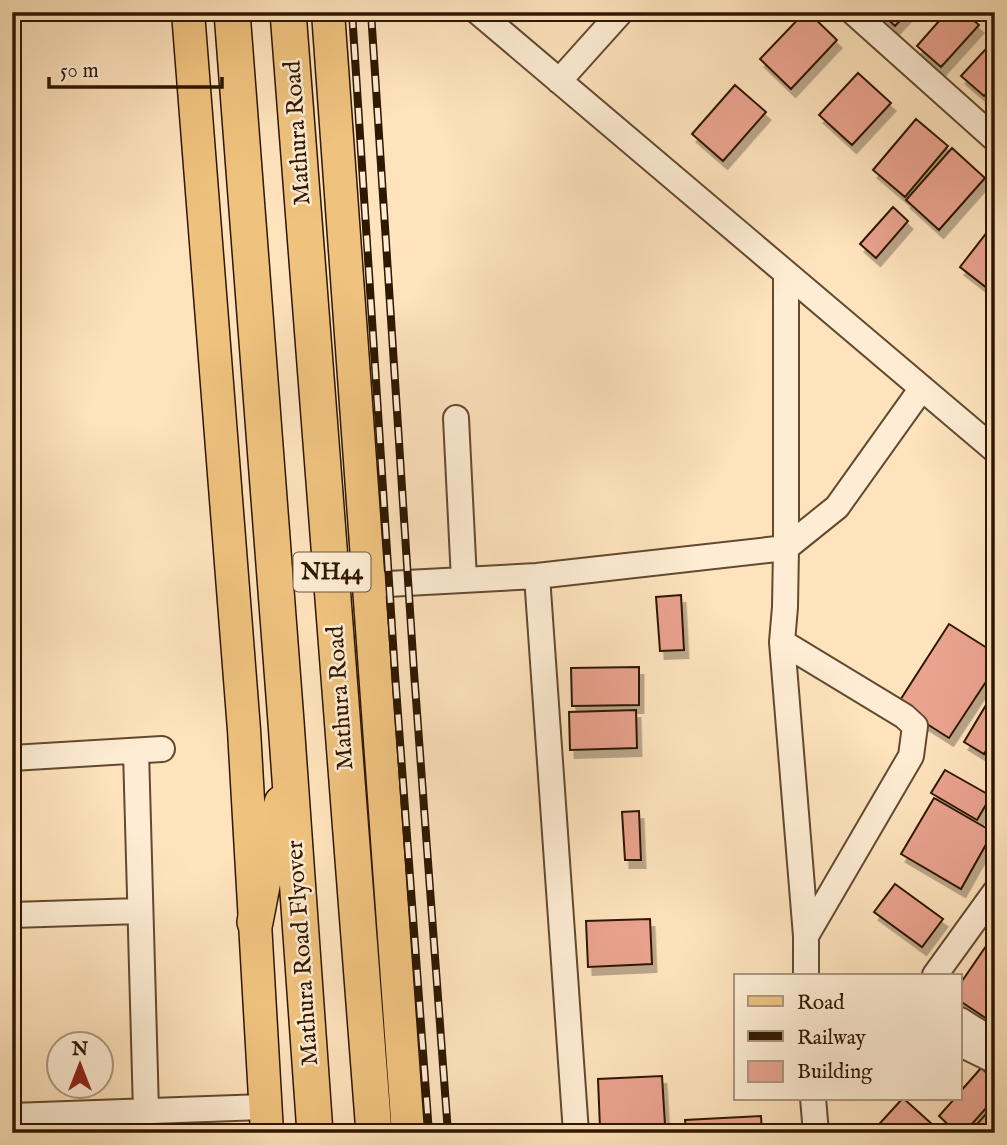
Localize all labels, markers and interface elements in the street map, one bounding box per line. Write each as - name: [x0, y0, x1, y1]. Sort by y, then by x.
- scale bar: [49, 46, 222, 90]
- text: 50 m: [60, 58, 99, 85]
- street label: Mathura Road: [277, 59, 319, 206]
- road number: NH44: [294, 552, 370, 592]
- street label: Mathura Road: [320, 624, 362, 771]
- street label: Mathura Road Flyover: [280, 839, 326, 1067]
- legend: [734, 974, 962, 1100]
- text: Road: [797, 990, 845, 1017]
- text: Railway: [797, 1025, 867, 1052]
- north arrow: [46, 1030, 116, 1100]
- text: N: [71, 1038, 89, 1062]
- text: Building: [797, 1059, 873, 1086]

